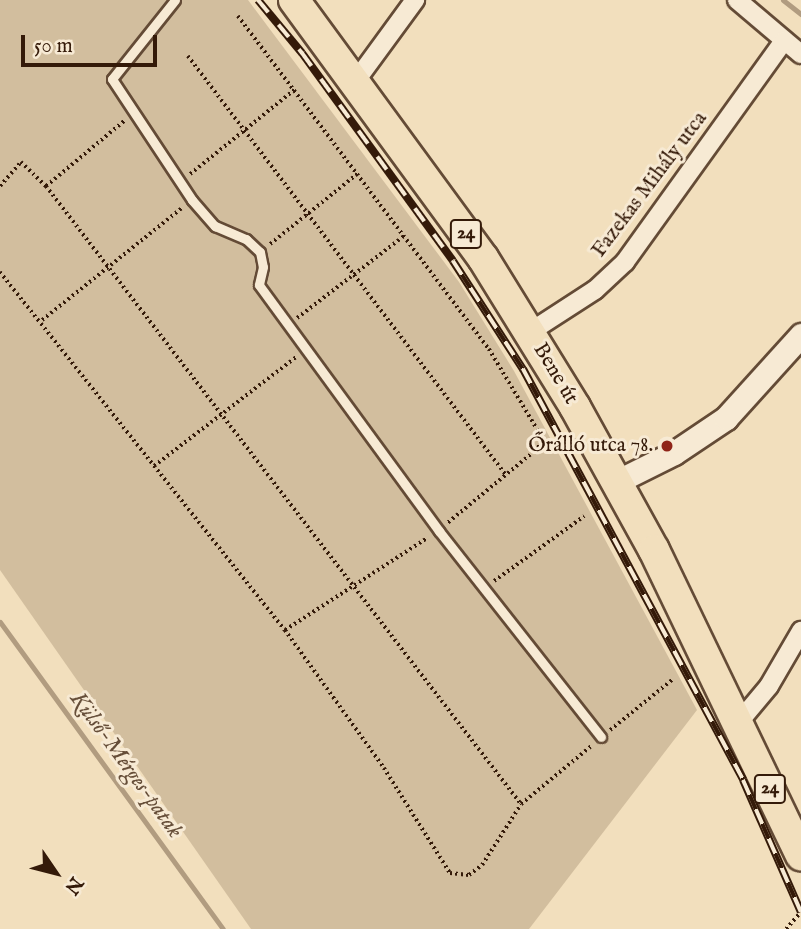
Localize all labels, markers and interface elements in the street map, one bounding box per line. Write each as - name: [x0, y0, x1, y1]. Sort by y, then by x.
- scale bar: [24, 21, 161, 65]
- text: 50 m: [34, 33, 73, 60]
- street label: Fazekas Mihály utca: [587, 107, 713, 263]
- road number: 24: [448, 218, 484, 250]
- street label: Bene út: [527, 339, 583, 409]
- place label: Őrálló utca 78.: [528, 433, 653, 459]
- marker: Őrálló utca 78.: [659, 438, 675, 454]
- water label: Külső-Mérges-patak: [64, 686, 188, 844]
- road number: 24: [752, 774, 788, 804]
- north arrow: [21, 838, 91, 908]
- text: N: [59, 871, 88, 899]

